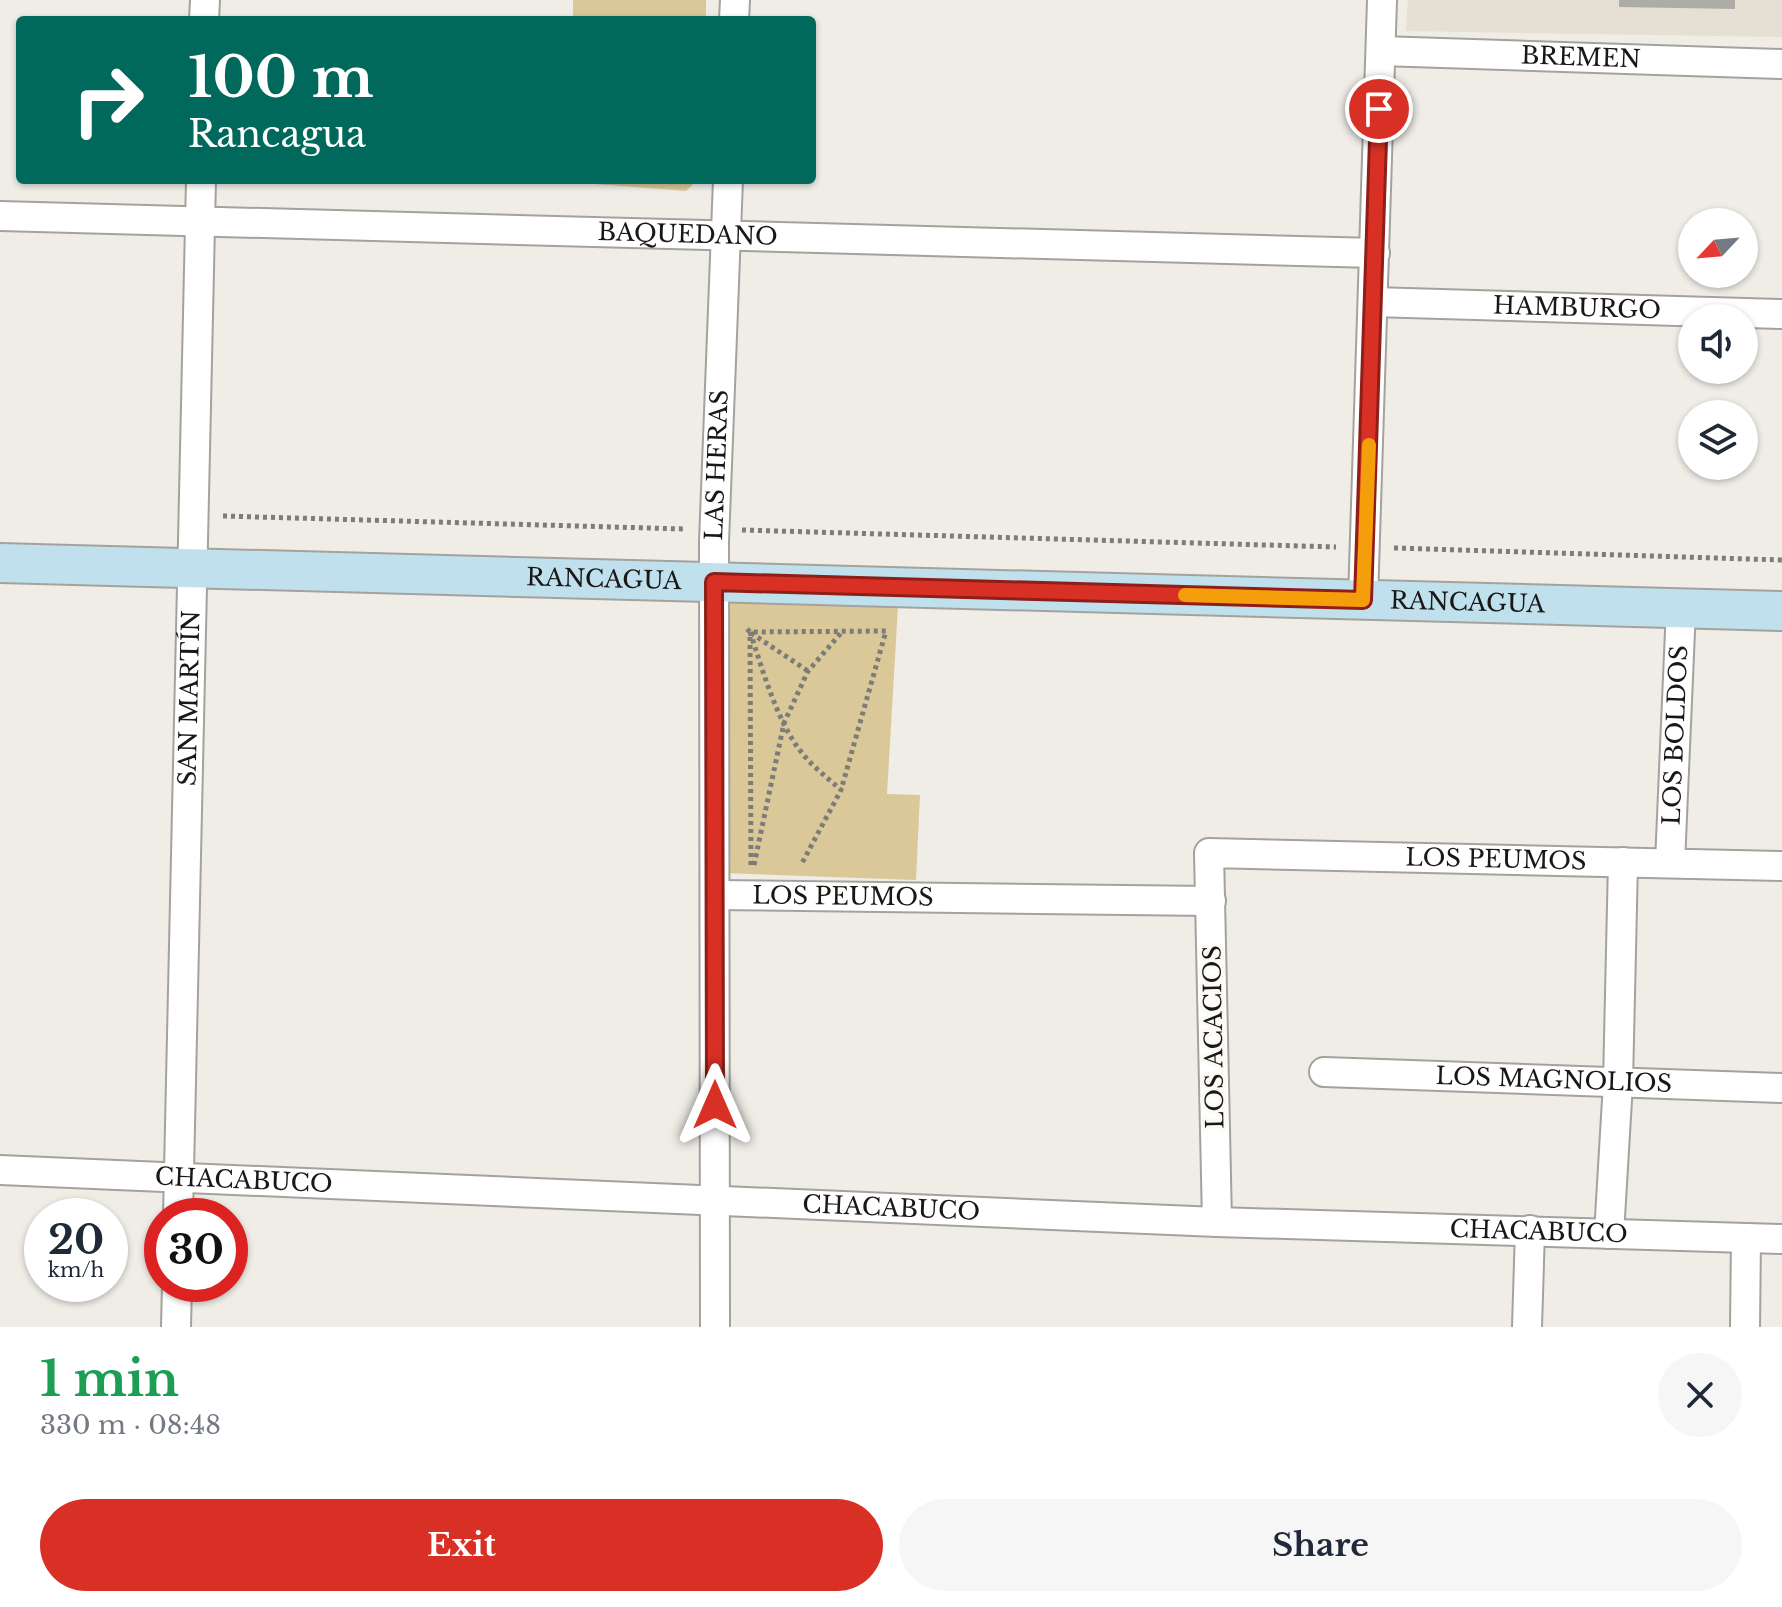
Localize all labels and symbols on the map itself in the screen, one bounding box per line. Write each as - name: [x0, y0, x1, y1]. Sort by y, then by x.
- street label: BREMEN: [1521, 41, 1641, 73]
- pin: [1345, 75, 1413, 143]
- north arrow: [1678, 208, 1758, 288]
- street label: BAQUEDANO: [597, 217, 778, 251]
- street label: HAMBURGO: [1493, 291, 1661, 324]
- street label: LAS HERAS: [699, 389, 734, 541]
- street label: RANCAGUA: [526, 562, 682, 595]
- street label: RANCAGUA: [1389, 585, 1546, 619]
- street label: SAN MARTÍN: [173, 610, 205, 786]
- street label: LOS BOLDOS: [1657, 645, 1693, 826]
- street label: LOS PEUMOS: [1405, 842, 1587, 876]
- street label: LOS PEUMOS: [752, 880, 934, 912]
- street label: LOS ACACIOS: [1197, 945, 1230, 1129]
- street label: LOS MAGNOLIOS: [1435, 1061, 1673, 1098]
- position arrow: [673, 1063, 757, 1147]
- street label: CHACABUCO: [154, 1162, 333, 1198]
- street label: CHACABUCO: [802, 1189, 981, 1226]
- speed limit sign: 30: [144, 1198, 248, 1302]
- street label: CHACABUCO: [1449, 1214, 1628, 1248]

